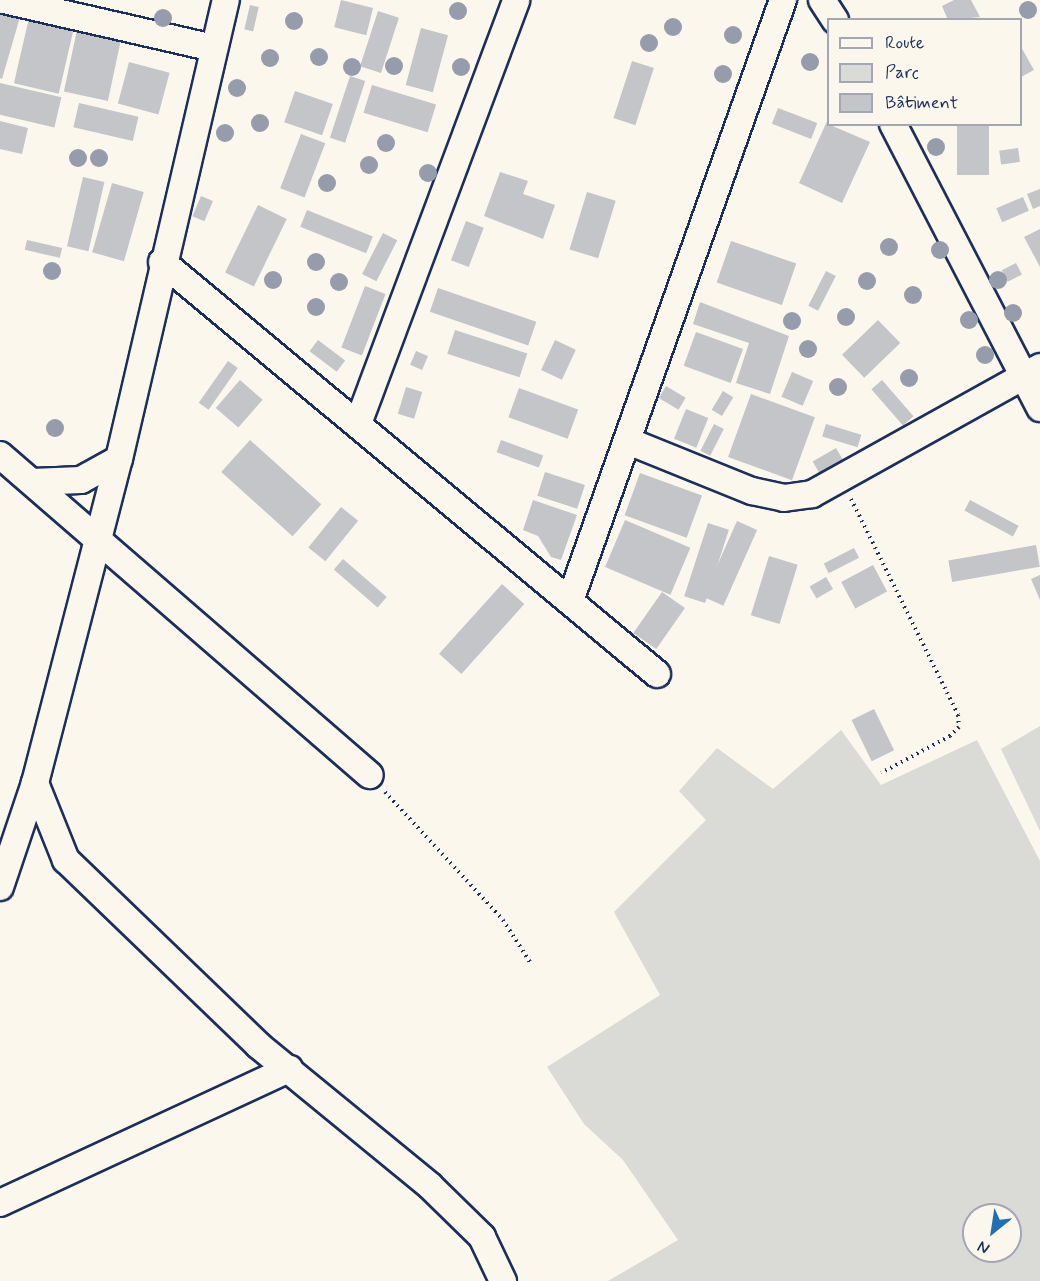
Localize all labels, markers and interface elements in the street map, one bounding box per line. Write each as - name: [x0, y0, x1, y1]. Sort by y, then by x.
- legend: [827, 18, 1022, 126]
- text: Route: [885, 31, 924, 55]
- text: Parc: [885, 61, 919, 85]
- text: Bâtiment: [885, 91, 958, 115]
- north arrow: [962, 1203, 1022, 1263]
- text: N: [974, 1236, 994, 1259]

